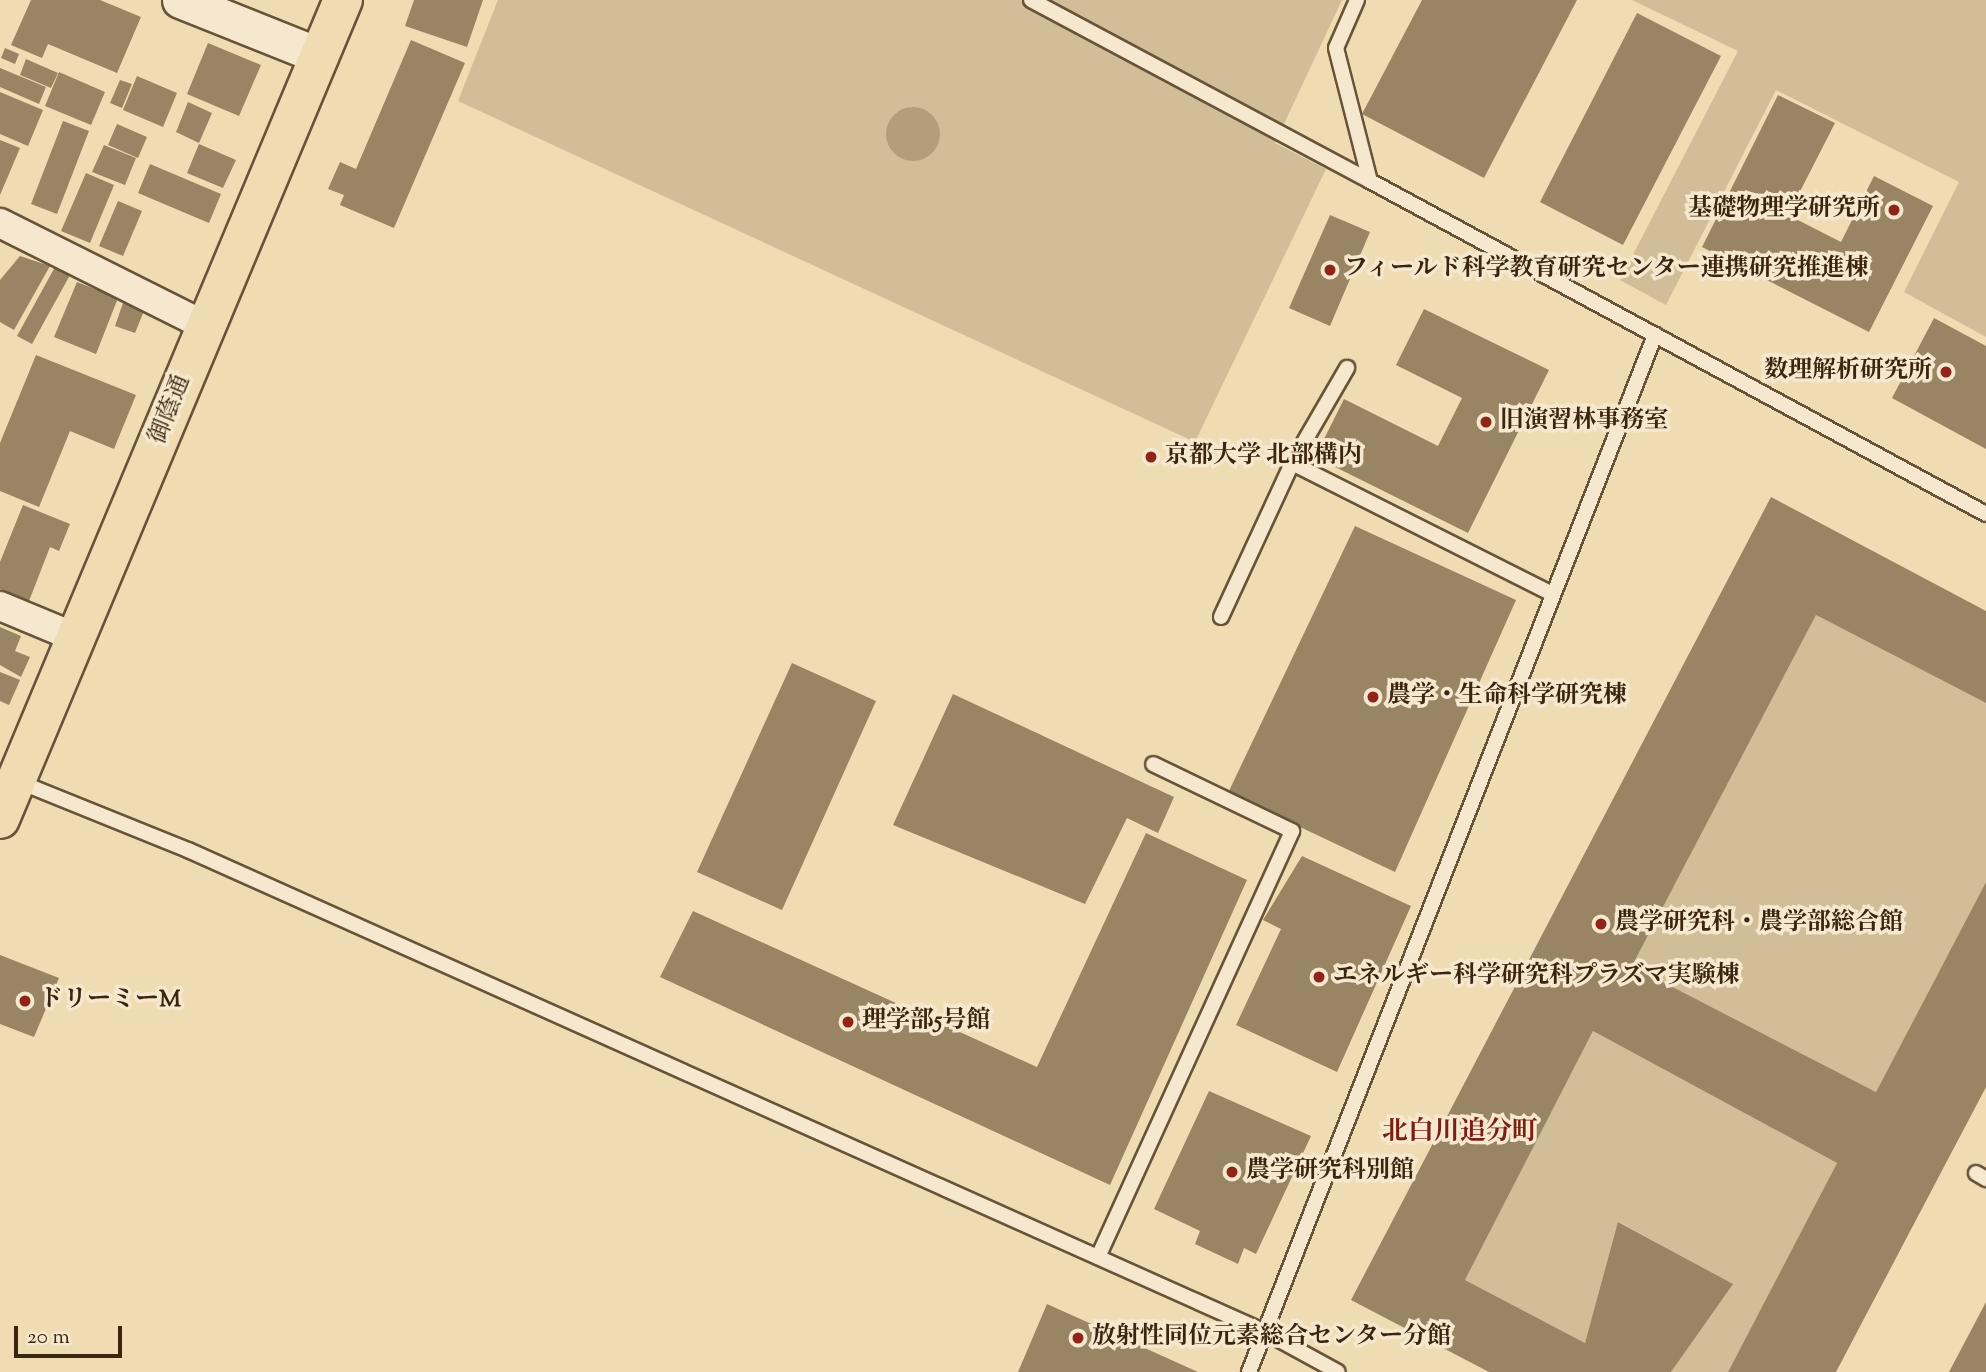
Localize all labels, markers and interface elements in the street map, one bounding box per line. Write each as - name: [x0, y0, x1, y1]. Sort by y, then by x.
- place label: 基礎物理学研究所: [1688, 196, 1880, 224]
- marker: 基礎物理学研究所: [1886, 202, 1902, 218]
- place label: フィールド科学教育研究センター連携研究推進棟: [1344, 256, 1872, 284]
- marker: フィールド科学教育研究センター連携研究推進棟: [1322, 262, 1338, 278]
- place label: 数理解析研究所: [1764, 358, 1932, 386]
- marker: 数理解析研究所: [1938, 364, 1954, 380]
- street label: 御蔭通: [144, 371, 198, 449]
- place label: 旧演習林事務室: [1500, 408, 1668, 436]
- marker: 旧演習林事務室: [1478, 414, 1494, 430]
- place label: 京都大学 北部構内: [1165, 443, 1362, 471]
- marker: 京都大学 北部構内: [1143, 449, 1159, 465]
- place label: 農学・生命科学研究棟: [1387, 683, 1627, 711]
- marker: 農学・生命科学研究棟: [1365, 689, 1381, 705]
- place label: 農学研究科・農学部総合館: [1615, 910, 1903, 938]
- marker: 農学研究科・農学部総合館: [1593, 916, 1609, 932]
- place label: エネルギー科学研究科プラズマ実験棟: [1333, 963, 1741, 991]
- marker: エネルギー科学研究科プラズマ実験棟: [1311, 969, 1327, 985]
- place label: ドリーミーM: [39, 987, 181, 1015]
- marker: ドリーミーM: [17, 993, 33, 1009]
- place label: 理学部5号館: [862, 1008, 990, 1036]
- marker: 理学部5号館: [840, 1014, 856, 1030]
- district label: 北白川追分町: [1382, 1117, 1538, 1149]
- place label: 農学研究科別館: [1246, 1158, 1414, 1186]
- marker: 農学研究科別館: [1224, 1164, 1240, 1180]
- scale bar: [18, 1312, 126, 1356]
- text: 20 m: [27, 1323, 70, 1353]
- place label: 放射性同位元素総合センター分館: [1092, 1324, 1452, 1352]
- marker: 放射性同位元素総合センター分館: [1070, 1330, 1086, 1346]

